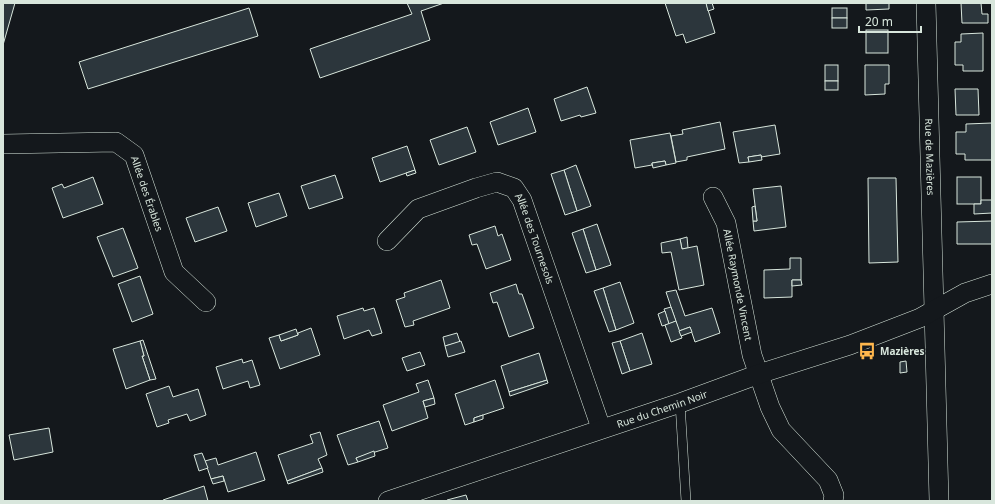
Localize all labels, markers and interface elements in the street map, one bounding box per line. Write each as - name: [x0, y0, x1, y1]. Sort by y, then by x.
- scale bar: [859, 8, 921, 34]
- text: 20 m: [865, 13, 893, 30]
- street label: Rue de Mazières: [922, 118, 938, 196]
- street label: Allée des Érables: [128, 154, 167, 233]
- street label: Allée des Tournesols: [512, 190, 558, 286]
- street label: Allée Raymonde Vincent: [720, 228, 756, 342]
- bus stop icon: Mazières: [857, 341, 877, 361]
- place label: Mazières: [880, 344, 925, 358]
- street label: Rue du Chemin Noir: [615, 387, 709, 431]

